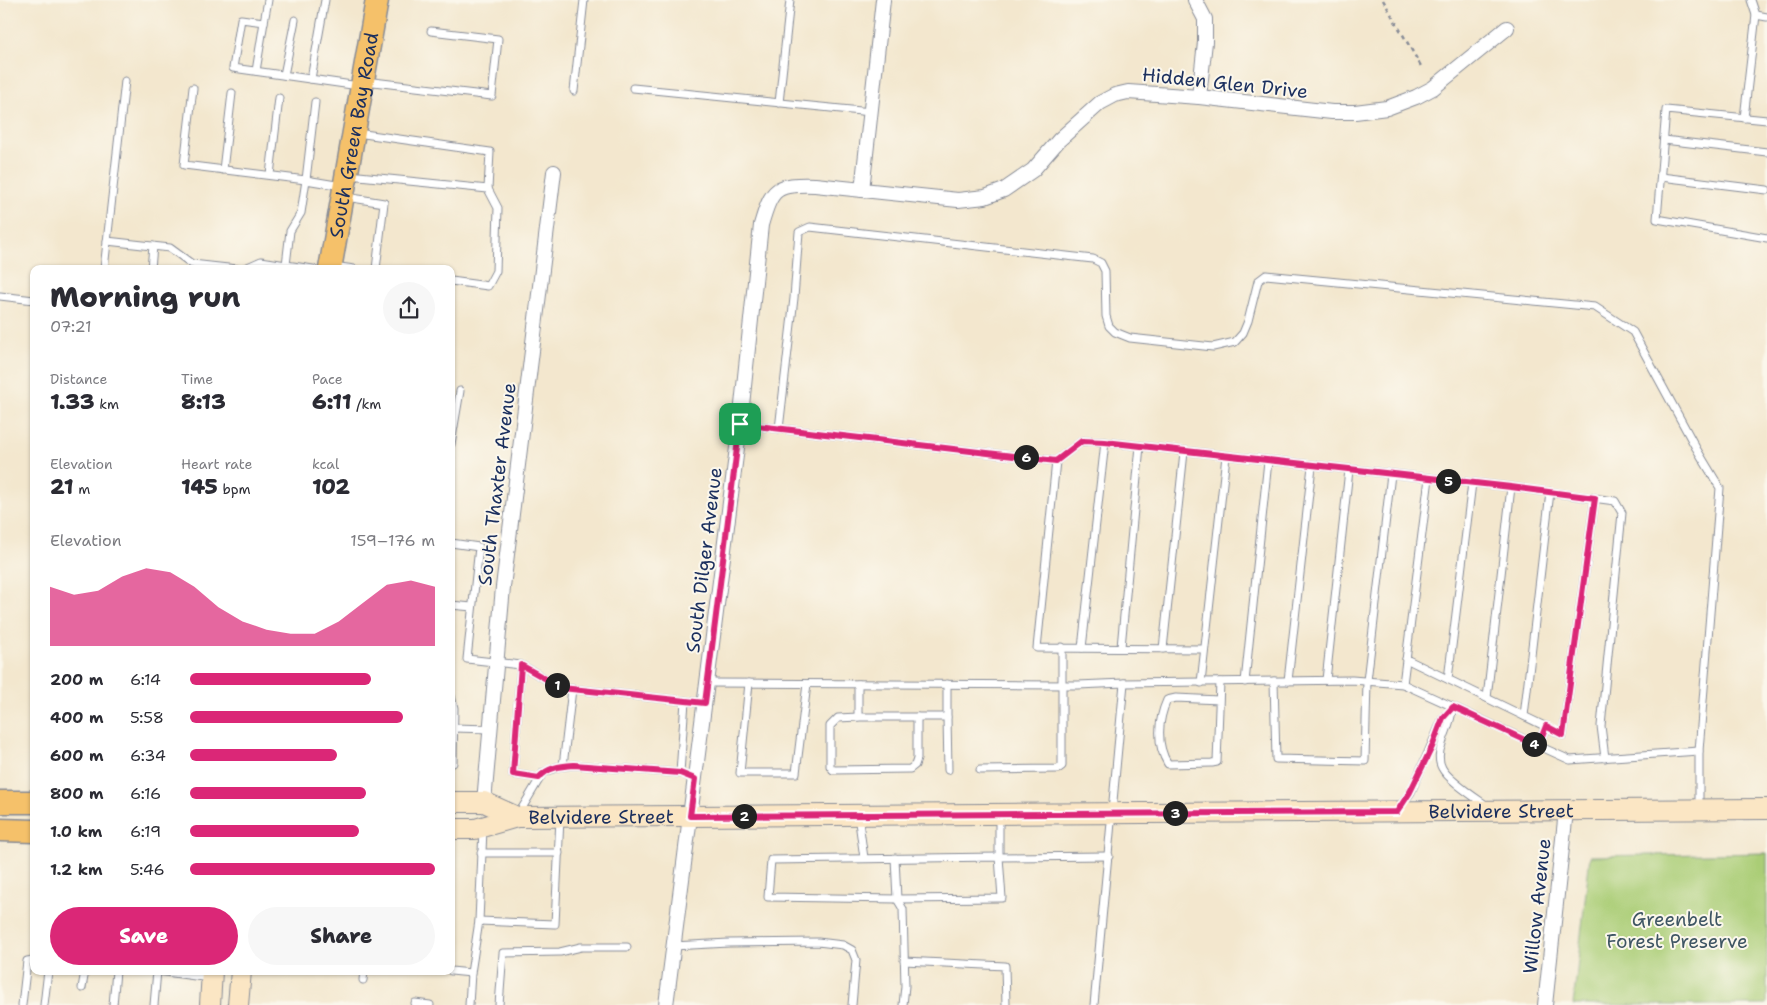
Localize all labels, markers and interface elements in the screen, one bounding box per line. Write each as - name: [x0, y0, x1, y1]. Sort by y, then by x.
- street label: South Green Bay Road: [323, 30, 384, 240]
- street label: Hidden Glen Drive: [1141, 62, 1309, 104]
- text: Morning run: [50, 278, 240, 316]
- button: share: [383, 282, 435, 334]
- text: 07:21: [50, 316, 92, 337]
- text: Distance: [50, 370, 107, 388]
- text: Time: [181, 370, 213, 388]
- text: Pace: [312, 370, 343, 388]
- street label: South Thaxter Avenue: [472, 381, 522, 587]
- text: 1.33: [50, 388, 94, 416]
- text: 8:13: [181, 388, 226, 416]
- text: 6:11: [312, 388, 351, 416]
- text: km: [94, 395, 119, 413]
- text: /km: [351, 395, 381, 413]
- pin: [719, 403, 761, 445]
- icon: arrive: [726, 410, 754, 438]
- pin: 6: [1014, 444, 1038, 470]
- text: 6: [1022, 448, 1031, 466]
- text: Elevation: [50, 455, 113, 473]
- text: Heart rate: [181, 455, 252, 473]
- text: kcal: [312, 455, 339, 473]
- street label: South Dilger Avenue: [680, 466, 728, 654]
- pin: 5: [1436, 468, 1460, 494]
- text: 5: [1444, 472, 1453, 490]
- text: 21: [50, 473, 74, 501]
- text: 145: [181, 473, 218, 501]
- text: 102: [312, 473, 350, 501]
- text: m: [74, 480, 90, 498]
- text: bpm: [218, 480, 251, 498]
- text: Elevation: [50, 530, 122, 551]
- text: 159–176 m: [350, 530, 435, 551]
- text: 200 m: [50, 669, 103, 690]
- text: 6:14: [130, 669, 161, 690]
- pin: 1: [544, 672, 570, 698]
- text: 1: [554, 676, 561, 694]
- text: 400 m: [50, 707, 104, 728]
- text: 5:58: [130, 707, 164, 728]
- pin: 4: [1522, 732, 1546, 756]
- text: 4: [1530, 735, 1539, 753]
- text: 600 m: [50, 745, 104, 766]
- text: 6:34: [130, 745, 166, 766]
- text: 800 m: [50, 783, 104, 804]
- text: 6:16: [130, 783, 161, 804]
- street label: Belvidere Street: [1428, 798, 1574, 824]
- pin: 3: [1162, 800, 1188, 826]
- street label: Belvidere Street: [528, 803, 674, 829]
- pin: 2: [732, 804, 756, 828]
- text: 3: [1171, 804, 1180, 822]
- text: 2: [740, 807, 749, 825]
- text: 1.0 km: [50, 821, 102, 842]
- text: 6:19: [130, 821, 161, 842]
- street label: Willow Avenue: [1517, 837, 1557, 975]
- text: 1.2 km: [50, 859, 103, 880]
- text: 5:46: [130, 859, 165, 880]
- button: Save: [50, 907, 238, 965]
- button: Share: [248, 907, 435, 965]
- park label: Greenbelt Forest Preserve: [1606, 907, 1748, 954]

